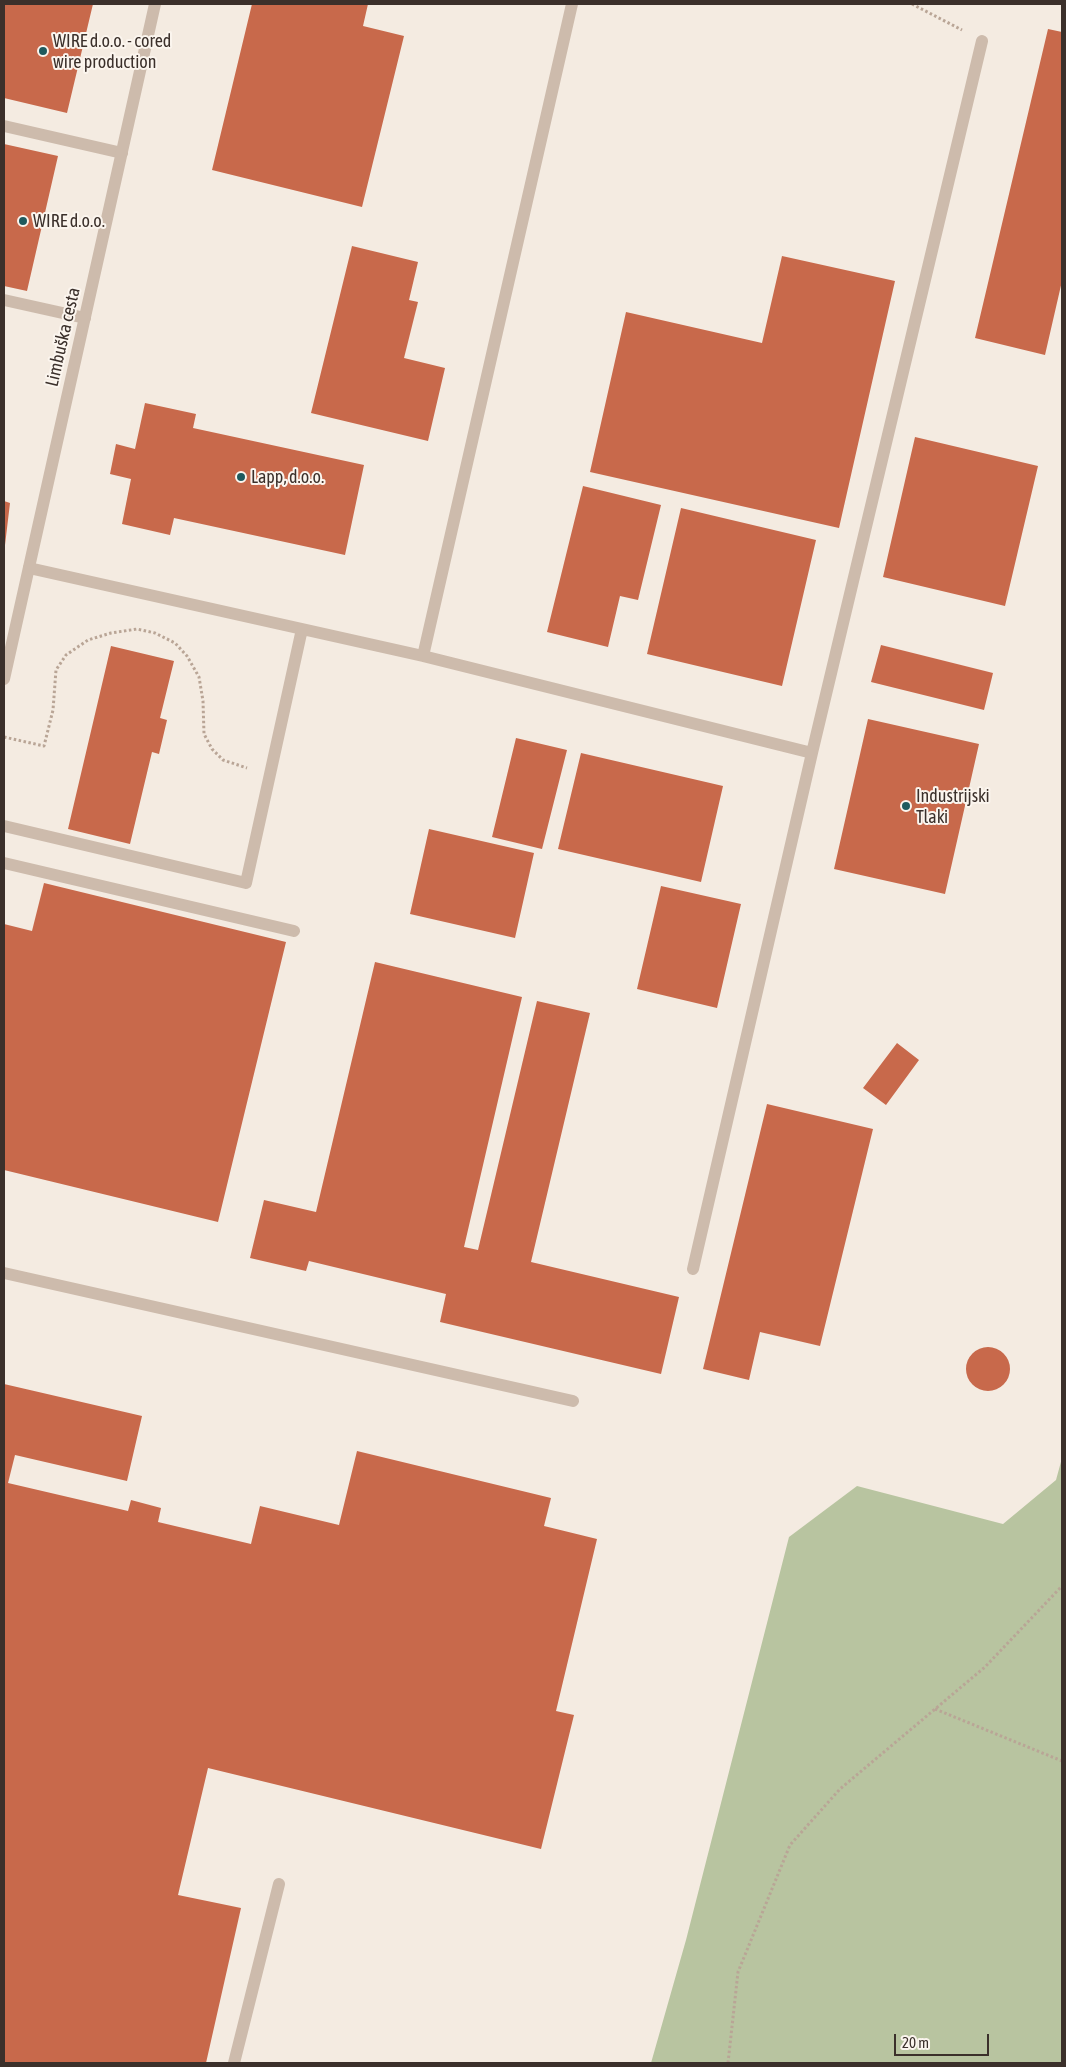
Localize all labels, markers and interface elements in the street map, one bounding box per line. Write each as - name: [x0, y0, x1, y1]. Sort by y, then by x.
- place label: WIRE d.o.o. - cored wire production: [53, 30, 171, 72]
- marker: WIRE d.o.o. - cored wire production: [37, 45, 49, 57]
- place label: WIRE d.o.o.: [33, 210, 105, 232]
- marker: WIRE d.o.o.: [17, 215, 29, 227]
- street label: Limbuška cesta: [41, 285, 85, 389]
- place label: Lapp, d.o.o.: [251, 466, 324, 488]
- marker: Lapp, d.o.o.: [235, 471, 247, 483]
- place label: Industrijski Tlaki: [916, 785, 990, 828]
- marker: Industrijski Tlaki: [900, 800, 912, 812]
- scale bar: [896, 2024, 991, 2056]
- text: 20 m: [902, 2034, 929, 2051]

